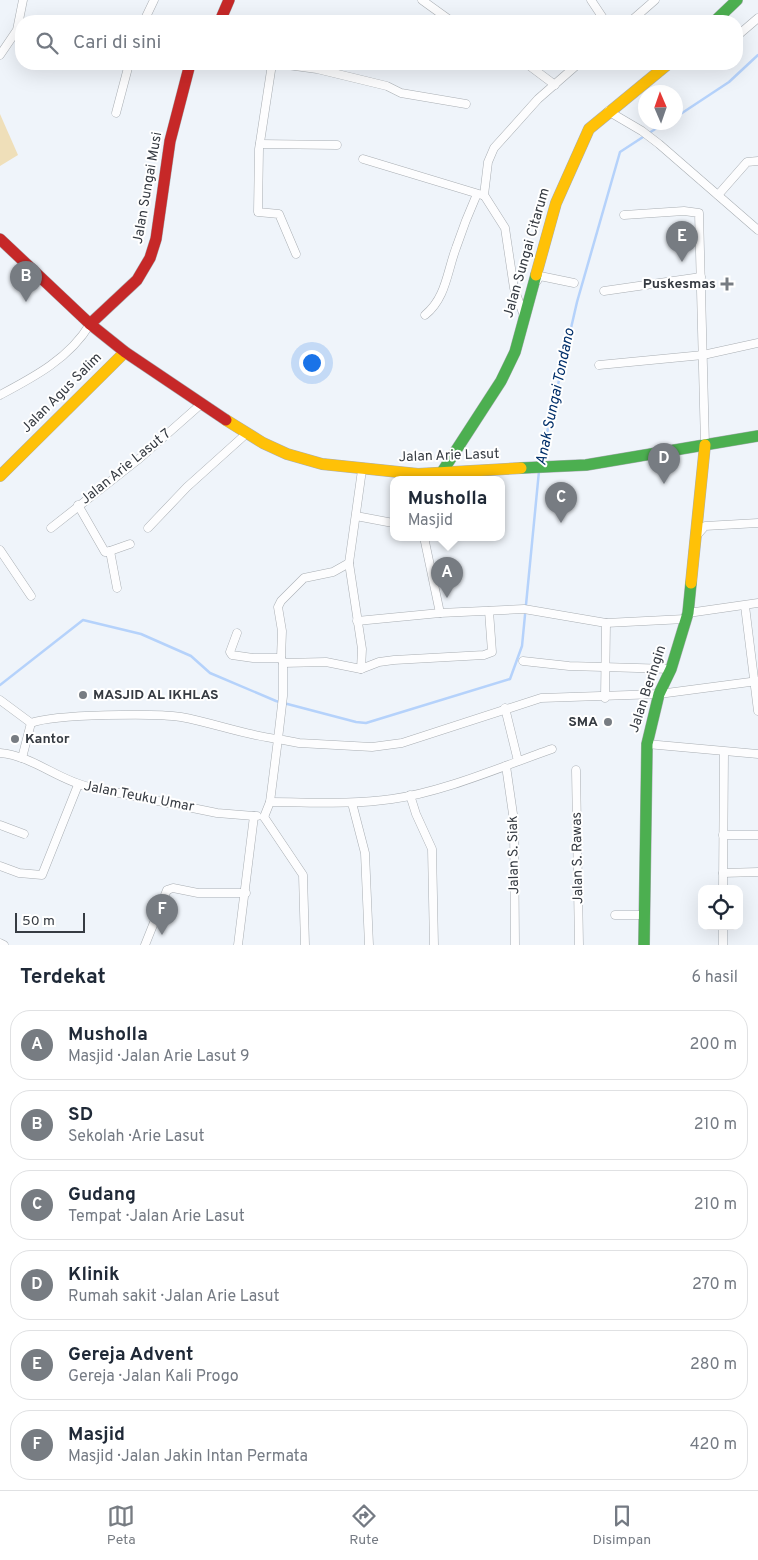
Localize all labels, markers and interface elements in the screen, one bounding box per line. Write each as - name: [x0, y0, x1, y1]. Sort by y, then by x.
- search box: [15, 15, 743, 70]
- icon: search: [33, 29, 61, 57]
- text: Cari di sini: [73, 31, 161, 55]
- north arrow: [638, 85, 683, 130]
- street label: Jalan Sungai Musi: [130, 131, 166, 245]
- street label: Jalan Sungai Citarum: [500, 186, 554, 320]
- pin: E: [666, 221, 698, 262]
- pin: B: [10, 261, 42, 302]
- place label: Puskesmas: [643, 276, 716, 293]
- marker: Puskesmas: [720, 277, 734, 291]
- water label: Anak Sungai Tondano: [532, 327, 580, 467]
- street label: Jalan Agus Salim: [18, 349, 106, 437]
- your location: [299, 350, 325, 376]
- street label: Jalan Arie Lasut 7: [78, 425, 174, 509]
- pin: D: [648, 443, 680, 484]
- street label: Jalan Arie Lasut: [398, 446, 500, 466]
- popup: [390, 476, 505, 541]
- pin: C: [545, 482, 577, 523]
- text: Musholla: [408, 487, 487, 511]
- text: Masjid: [408, 511, 453, 531]
- pin: A: [431, 557, 463, 598]
- street label: Jalan Beringin: [626, 643, 670, 735]
- place label: MASJID AL IKHLAS: [93, 687, 219, 704]
- marker: MASJID AL IKHLAS: [77, 689, 89, 701]
- place label: SMA: [568, 714, 598, 731]
- marker: SMA: [602, 716, 614, 728]
- place label: Kantor: [25, 731, 70, 748]
- marker: Kantor: [9, 733, 21, 745]
- street label: Jalan Teuku Umar: [82, 778, 196, 816]
- street label: Jalan S. Rawas: [569, 812, 587, 904]
- street label: Jalan S. Siak: [505, 816, 523, 894]
- map controls: [698, 885, 743, 930]
- button: locate: [698, 885, 743, 930]
- pin: F: [146, 894, 178, 935]
- scale bar: [15, 910, 85, 933]
- text: 50 m: [22, 913, 55, 930]
- text: Terdekat: [20, 964, 106, 991]
- text: 6 hasil: [691, 968, 738, 988]
- text: Musholla: [68, 1023, 148, 1047]
- text: A: [31, 1035, 43, 1055]
- text: 200 m: [689, 1035, 737, 1055]
- text: Masjid · Jalan Arie Lasut 9: [68, 1047, 250, 1067]
- text: SD: [68, 1103, 93, 1127]
- text: B: [31, 1115, 43, 1135]
- text: 210 m: [694, 1115, 737, 1135]
- text: Sekolah · Arie Lasut: [68, 1127, 205, 1147]
- text: Gudang: [68, 1183, 136, 1207]
- text: C: [32, 1195, 42, 1215]
- text: 210 m: [694, 1195, 737, 1215]
- text: Tempat · Jalan Arie Lasut: [68, 1207, 245, 1227]
- text: Klinik: [68, 1263, 120, 1287]
- text: D: [31, 1275, 43, 1295]
- text: 270 m: [692, 1275, 737, 1295]
- text: Rumah sakit · Jalan Arie Lasut: [68, 1287, 280, 1307]
- text: Gereja Advent: [68, 1343, 193, 1367]
- text: E: [32, 1355, 42, 1375]
- text: 280 m: [690, 1355, 737, 1375]
- text: Gereja · Jalan Kali Progo: [68, 1367, 239, 1387]
- text: Masjid: [68, 1423, 125, 1447]
- text: F: [32, 1435, 42, 1455]
- text: 420 m: [690, 1435, 737, 1455]
- text: Masjid · Jalan Jakin Intan Permata: [68, 1447, 308, 1467]
- tab: Peta: [107, 1502, 136, 1549]
- tab: Rute: [349, 1502, 379, 1549]
- tab: Disimpan: [592, 1502, 651, 1549]

